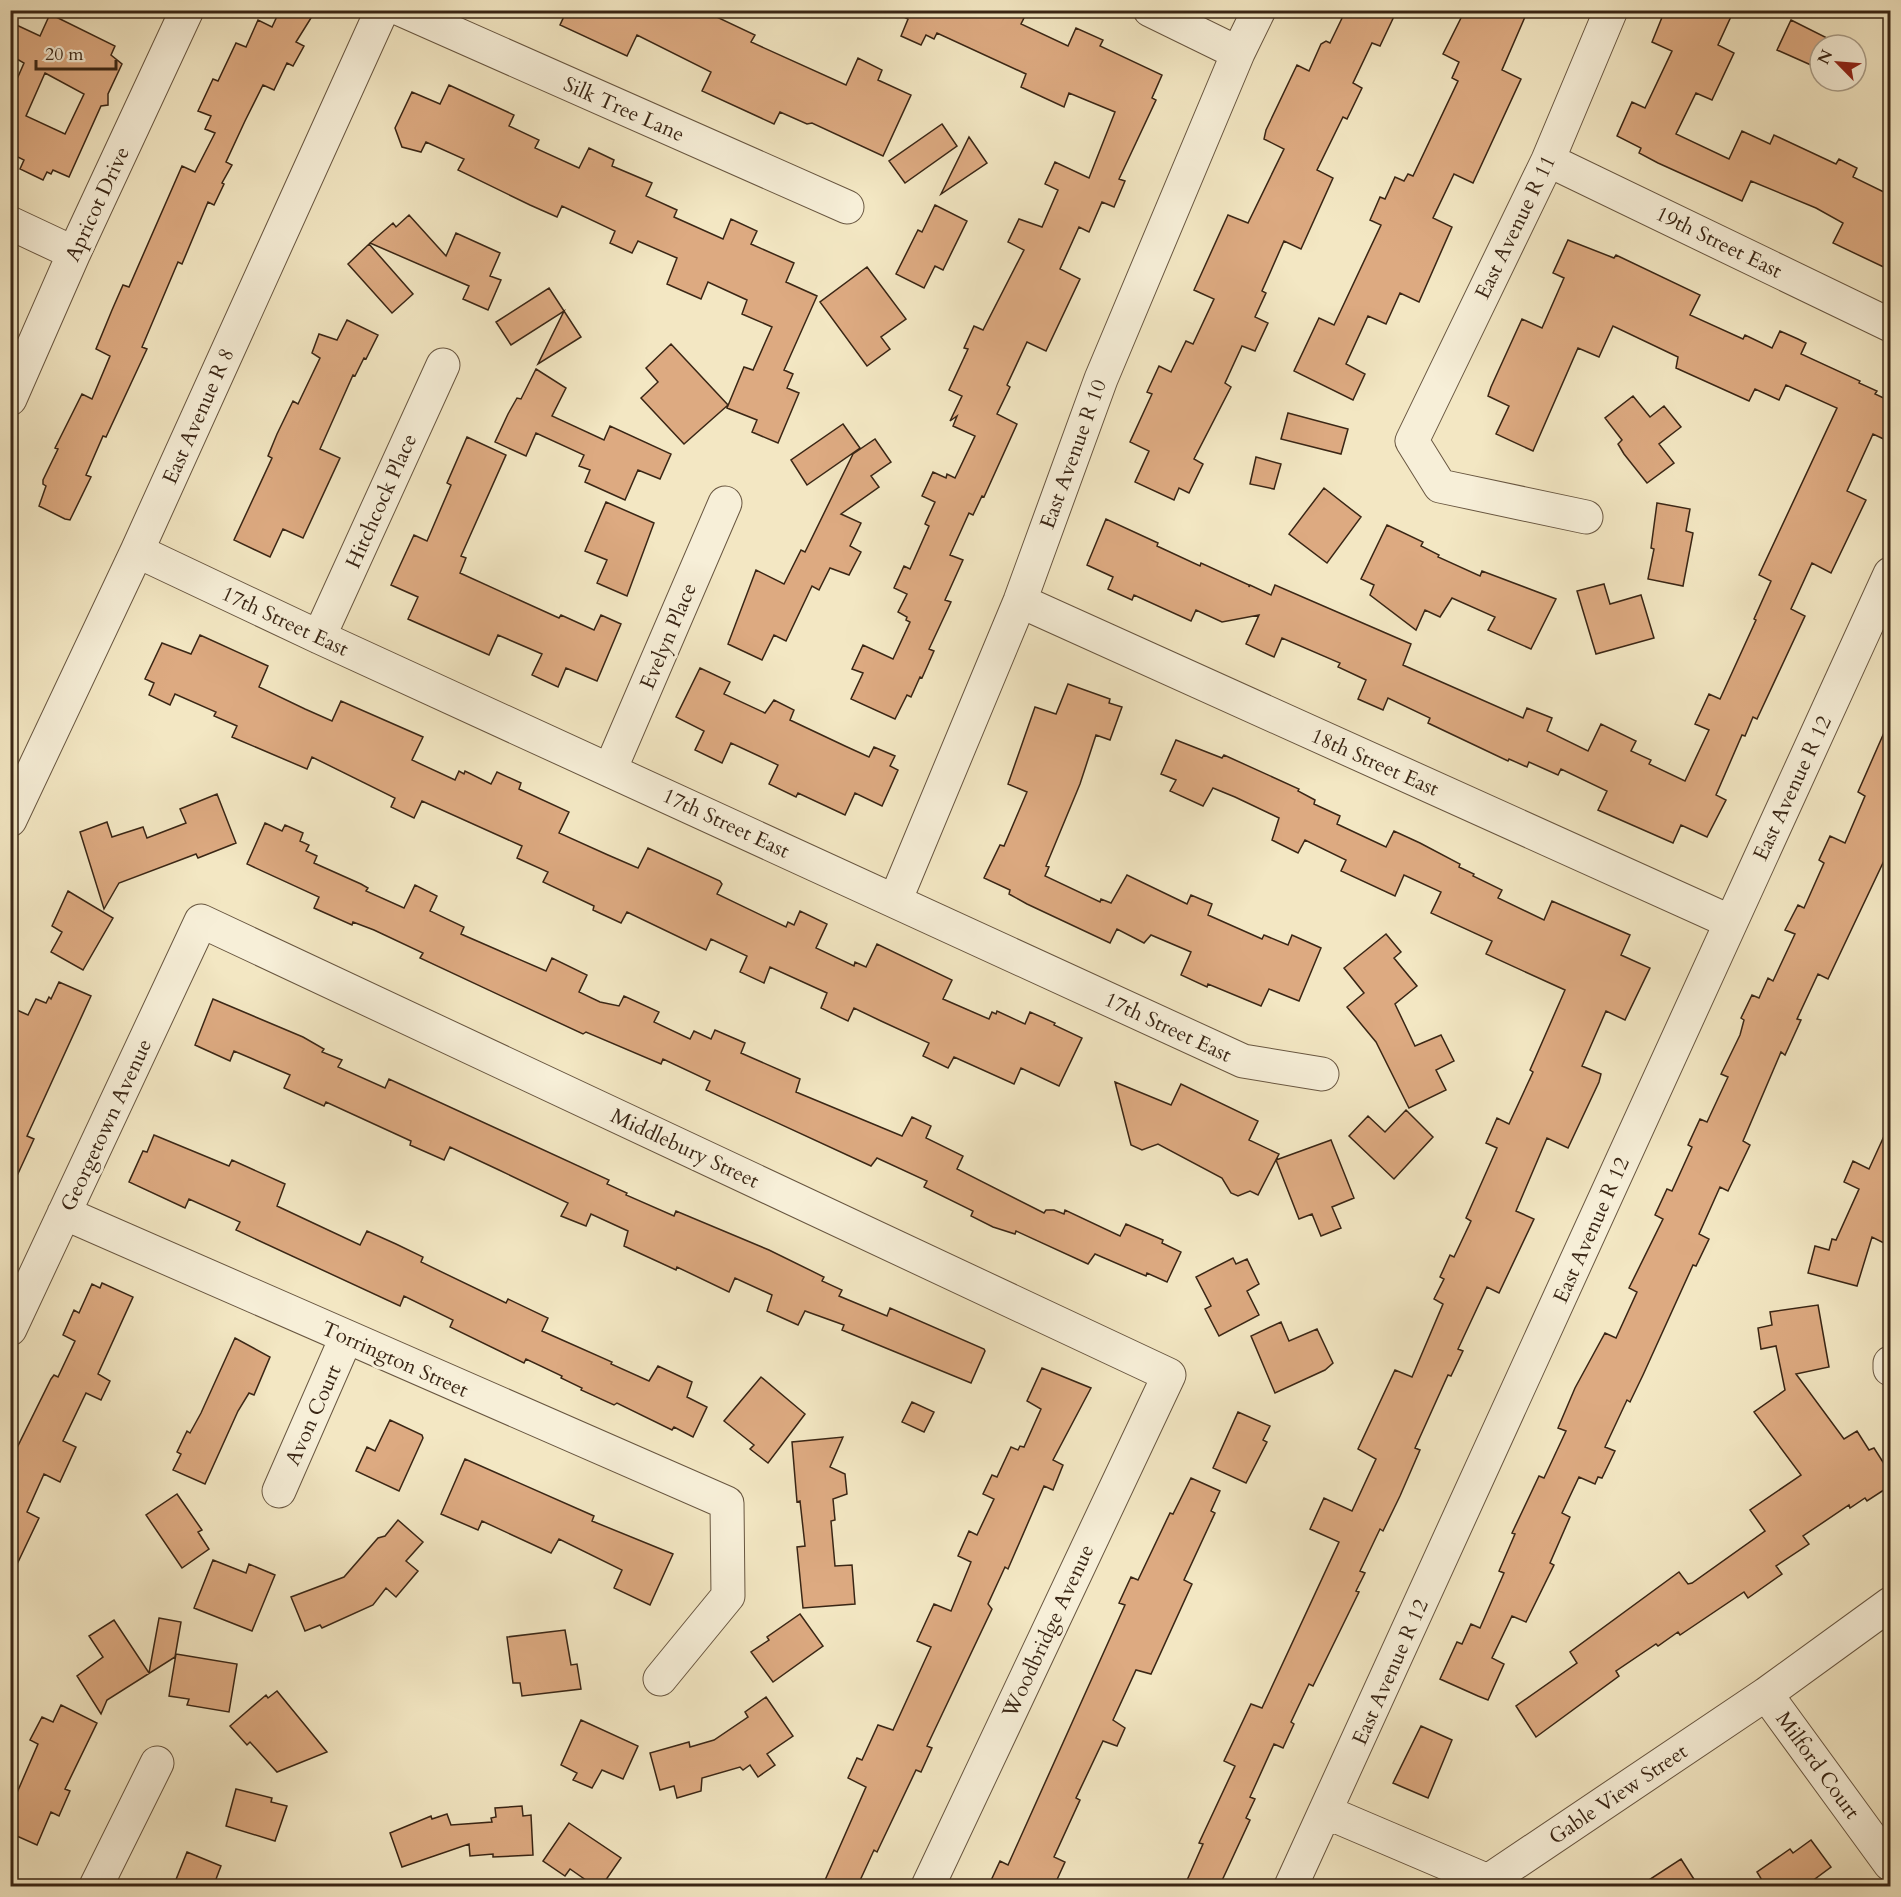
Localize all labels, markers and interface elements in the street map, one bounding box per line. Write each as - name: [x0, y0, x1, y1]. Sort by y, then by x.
- scale bar: [36, 33, 116, 71]
- north arrow: [1808, 33, 1868, 93]
- text: 20 m: [45, 42, 84, 67]
- text: N: [1812, 46, 1838, 68]
- street label: Silk Tree Lane: [559, 70, 689, 149]
- street label: Apricot Drive: [58, 142, 137, 266]
- street label: East Avenue R 11: [1468, 150, 1563, 304]
- street label: 19th Street East: [1651, 199, 1787, 286]
- street label: East Avenue R 8: [156, 344, 241, 489]
- street label: East Avenue R 10: [1033, 376, 1114, 533]
- street label: Hitchcock Place: [339, 429, 424, 573]
- street label: Evelyn Place: [633, 578, 704, 694]
- street label: 17th Street East: [217, 579, 353, 664]
- street label: East Avenue R 12: [1746, 711, 1839, 865]
- street label: 18th Street East: [1306, 721, 1444, 804]
- street label: 17th Street East: [658, 781, 794, 866]
- street label: 17th Street East: [1100, 985, 1236, 1070]
- street label: Georgetown Avenue: [54, 1034, 159, 1216]
- street label: Middlebury Street: [606, 1101, 764, 1196]
- street label: East Avenue R 12: [1546, 1152, 1637, 1308]
- street label: Torrington Street: [317, 1314, 473, 1405]
- street label: Avon Court: [278, 1360, 349, 1470]
- street label: Woodbridge Avenue: [995, 1540, 1101, 1724]
- street label: East Avenue R 12: [1345, 1594, 1436, 1750]
- street label: Milford Court: [1769, 1706, 1867, 1825]
- street label: Gable View Street: [1543, 1737, 1694, 1852]

